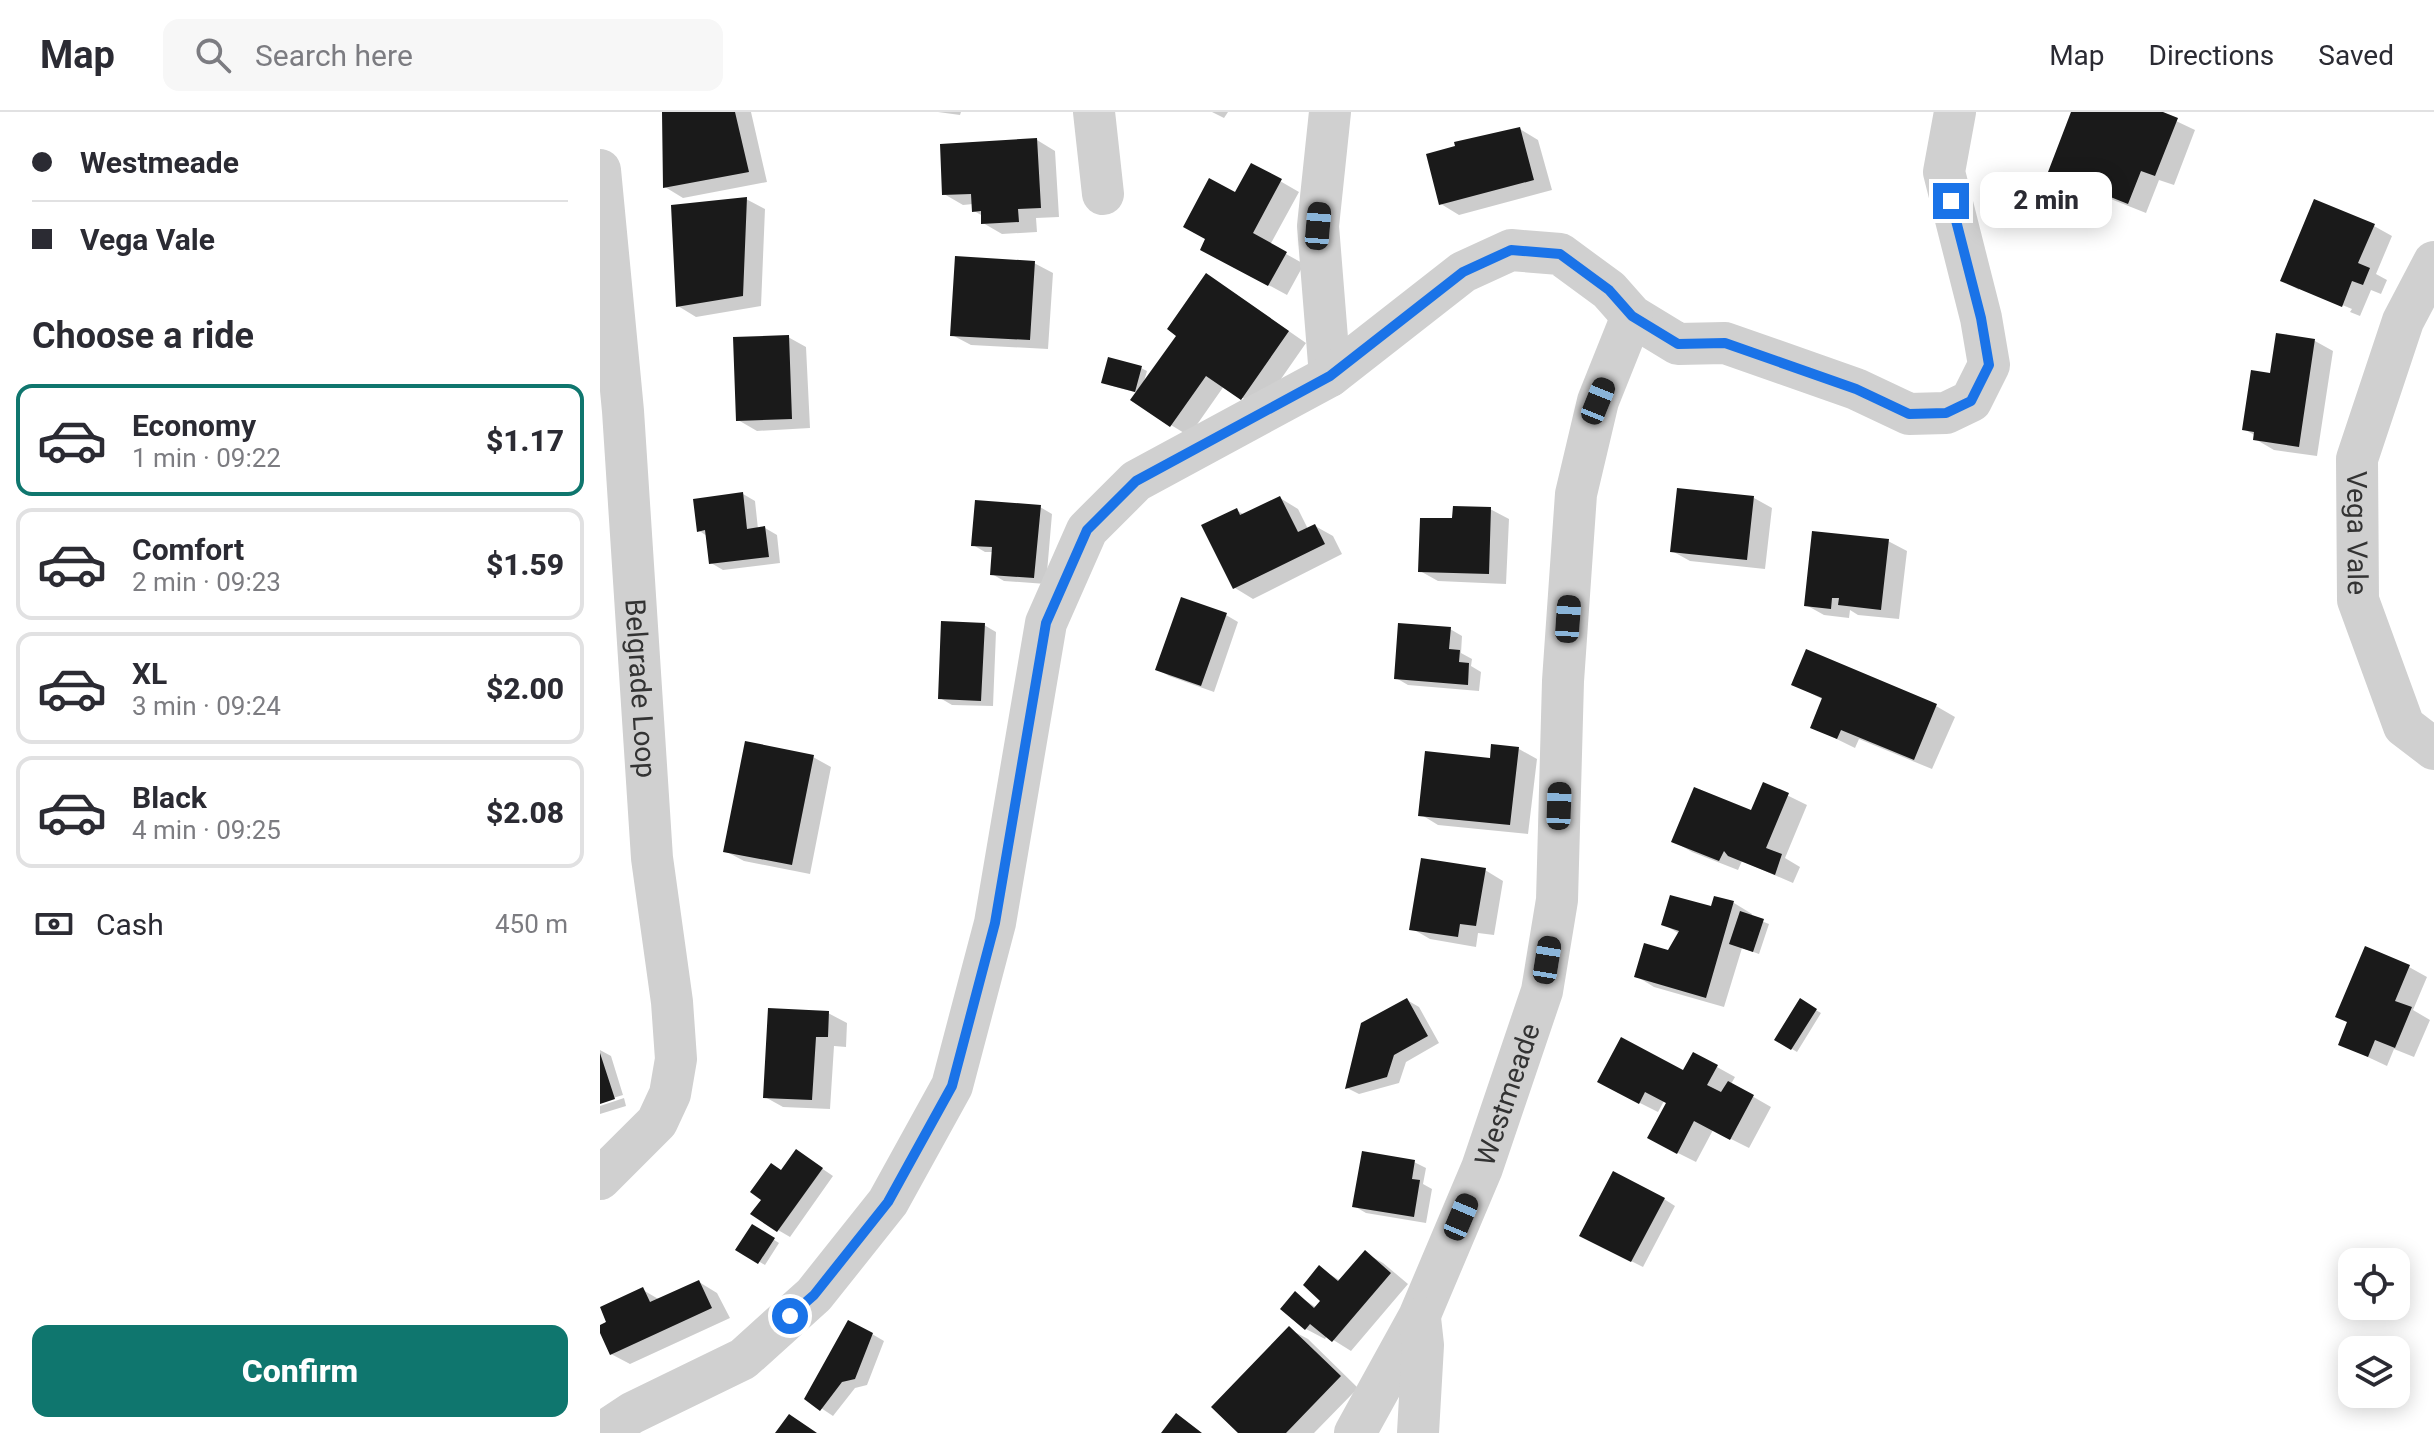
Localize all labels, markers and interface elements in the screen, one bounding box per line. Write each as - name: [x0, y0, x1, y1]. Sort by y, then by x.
- search box: [163, 19, 723, 91]
- text: Map: [40, 33, 115, 77]
- icon: search: [191, 33, 235, 77]
- text: Search here: [255, 38, 413, 73]
- text: Map: [2049, 39, 2105, 72]
- text: Directions: [2149, 39, 2274, 72]
- text: Saved: [2318, 39, 2394, 72]
- text: Westmeade: [80, 145, 239, 180]
- callout: 2 min: [1979, 173, 2111, 229]
- route end: [1933, 183, 1969, 219]
- text: 2 min: [2013, 185, 2079, 215]
- car: [1304, 201, 1332, 251]
- text: Vega Vale: [80, 222, 215, 257]
- text: Choose a ride: [32, 315, 254, 357]
- car: [1578, 374, 1618, 428]
- icon: car: [36, 404, 108, 476]
- text: Economy: [132, 408, 256, 443]
- text: $1.17: [486, 423, 564, 458]
- text: 1 min · 09:22: [132, 443, 281, 473]
- street label: Vega Vale: [2341, 471, 2374, 595]
- icon: car: [36, 528, 108, 600]
- text: Comfort: [132, 532, 244, 567]
- text: $1.59: [486, 547, 564, 582]
- text: 2 min · 09:23: [132, 567, 281, 597]
- car: [1554, 594, 1582, 644]
- street label: Belgrade Loop: [619, 598, 663, 779]
- icon: car: [36, 652, 108, 724]
- text: XL: [132, 656, 167, 691]
- text: $2.00: [486, 671, 564, 706]
- text: 3 min · 09:24: [132, 691, 281, 721]
- icon: car: [36, 776, 108, 848]
- text: Black: [132, 780, 207, 815]
- car: [1546, 782, 1572, 830]
- text: $2.08: [486, 795, 564, 830]
- text: 4 min · 09:25: [132, 815, 281, 845]
- icon: cash: [32, 902, 76, 946]
- text: Cash: [96, 907, 164, 942]
- text: 450 m: [495, 909, 568, 939]
- car: [1531, 934, 1563, 986]
- street label: Westmeade: [1468, 1019, 1546, 1170]
- car: [1441, 1190, 1481, 1244]
- map controls: [2338, 1248, 2410, 1408]
- button: locate: [2338, 1248, 2410, 1320]
- route start: [772, 1298, 808, 1334]
- button: Confirm: [32, 1325, 568, 1417]
- button: layers: [2338, 1336, 2410, 1408]

